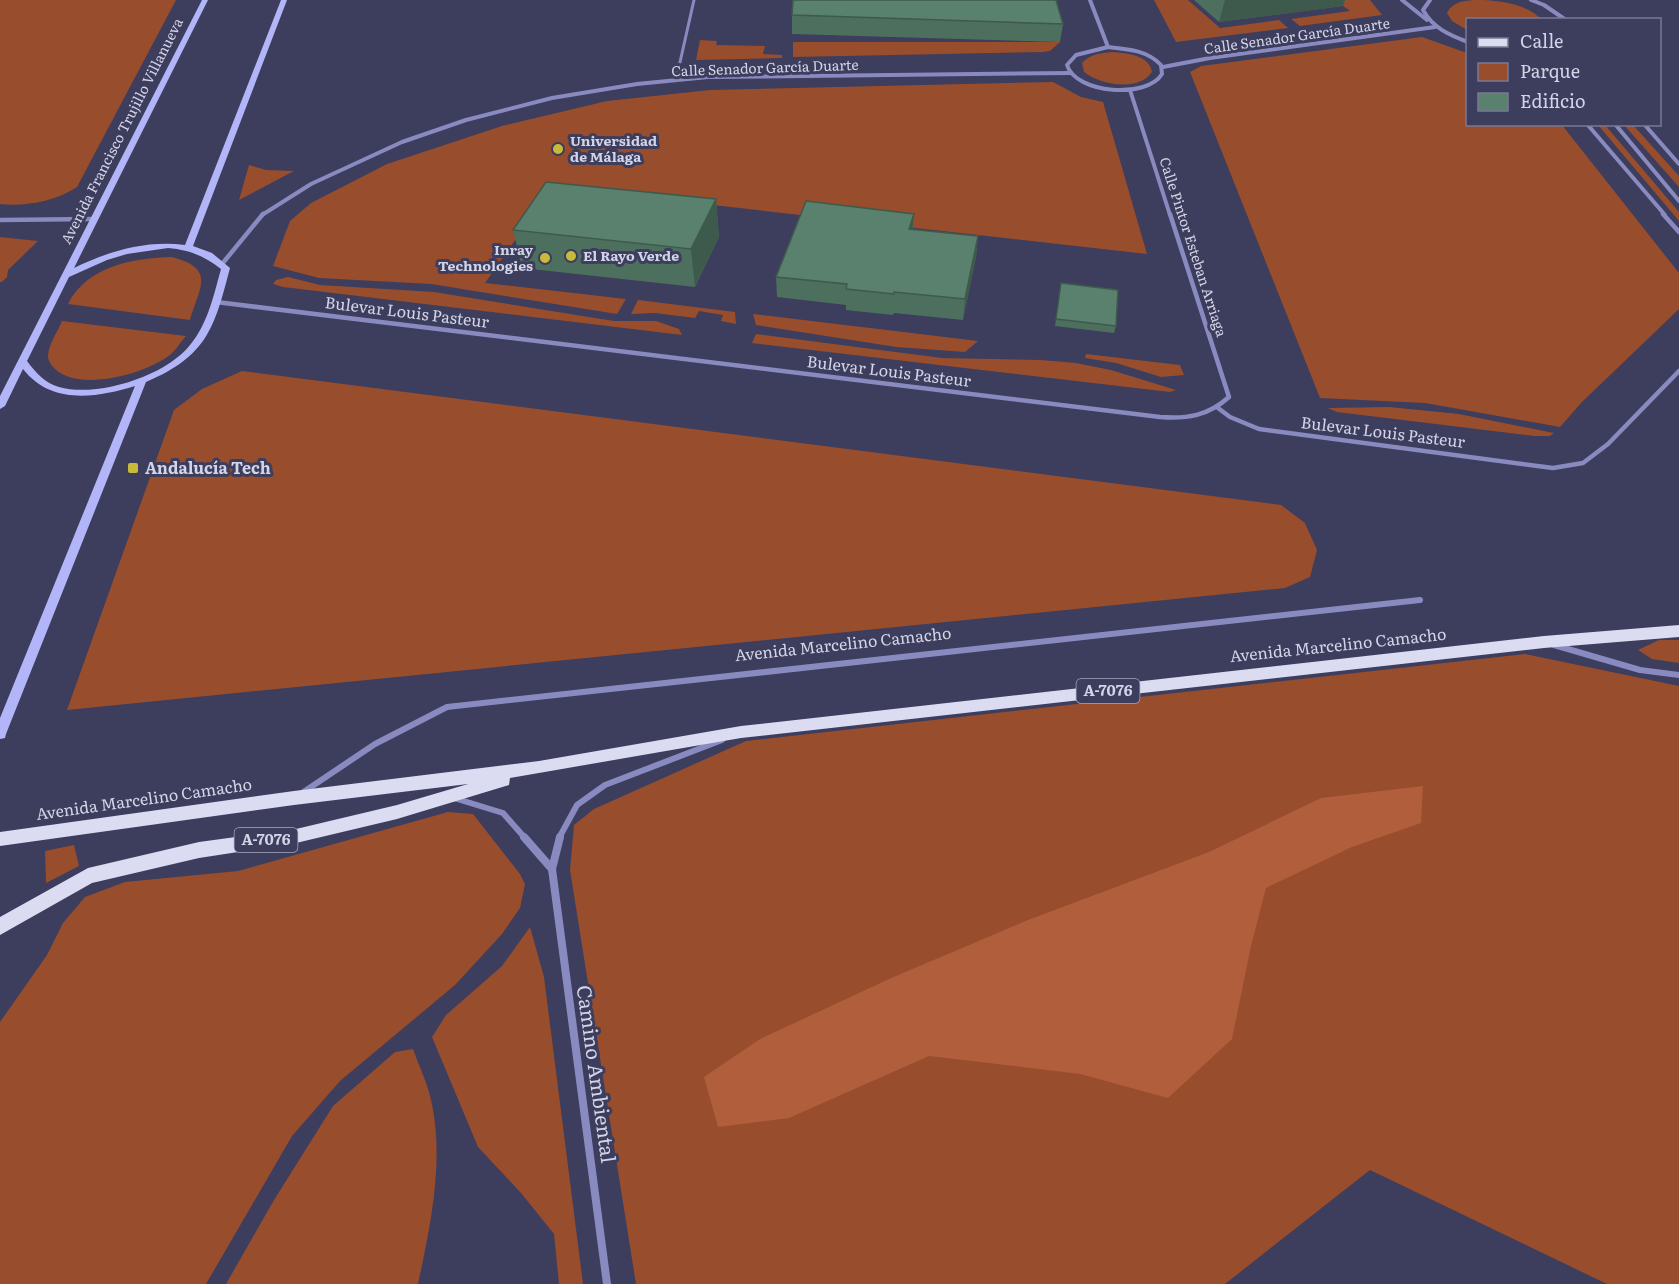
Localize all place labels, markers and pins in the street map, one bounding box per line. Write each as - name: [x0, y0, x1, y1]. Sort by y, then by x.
- place label: Universidad de Málaga: [570, 130, 657, 166]
- marker: Universidad de Málaga: [551, 142, 565, 156]
- place label: Inray Technologies: [438, 239, 533, 275]
- place label: El Rayo Verde: [583, 245, 679, 265]
- marker: El Rayo Verde: [564, 249, 578, 263]
- marker: Inray Technologies: [538, 251, 552, 265]
- place label: Andalucía Tech: [145, 455, 271, 479]
- marker: Andalucía Tech: [126, 461, 140, 475]

